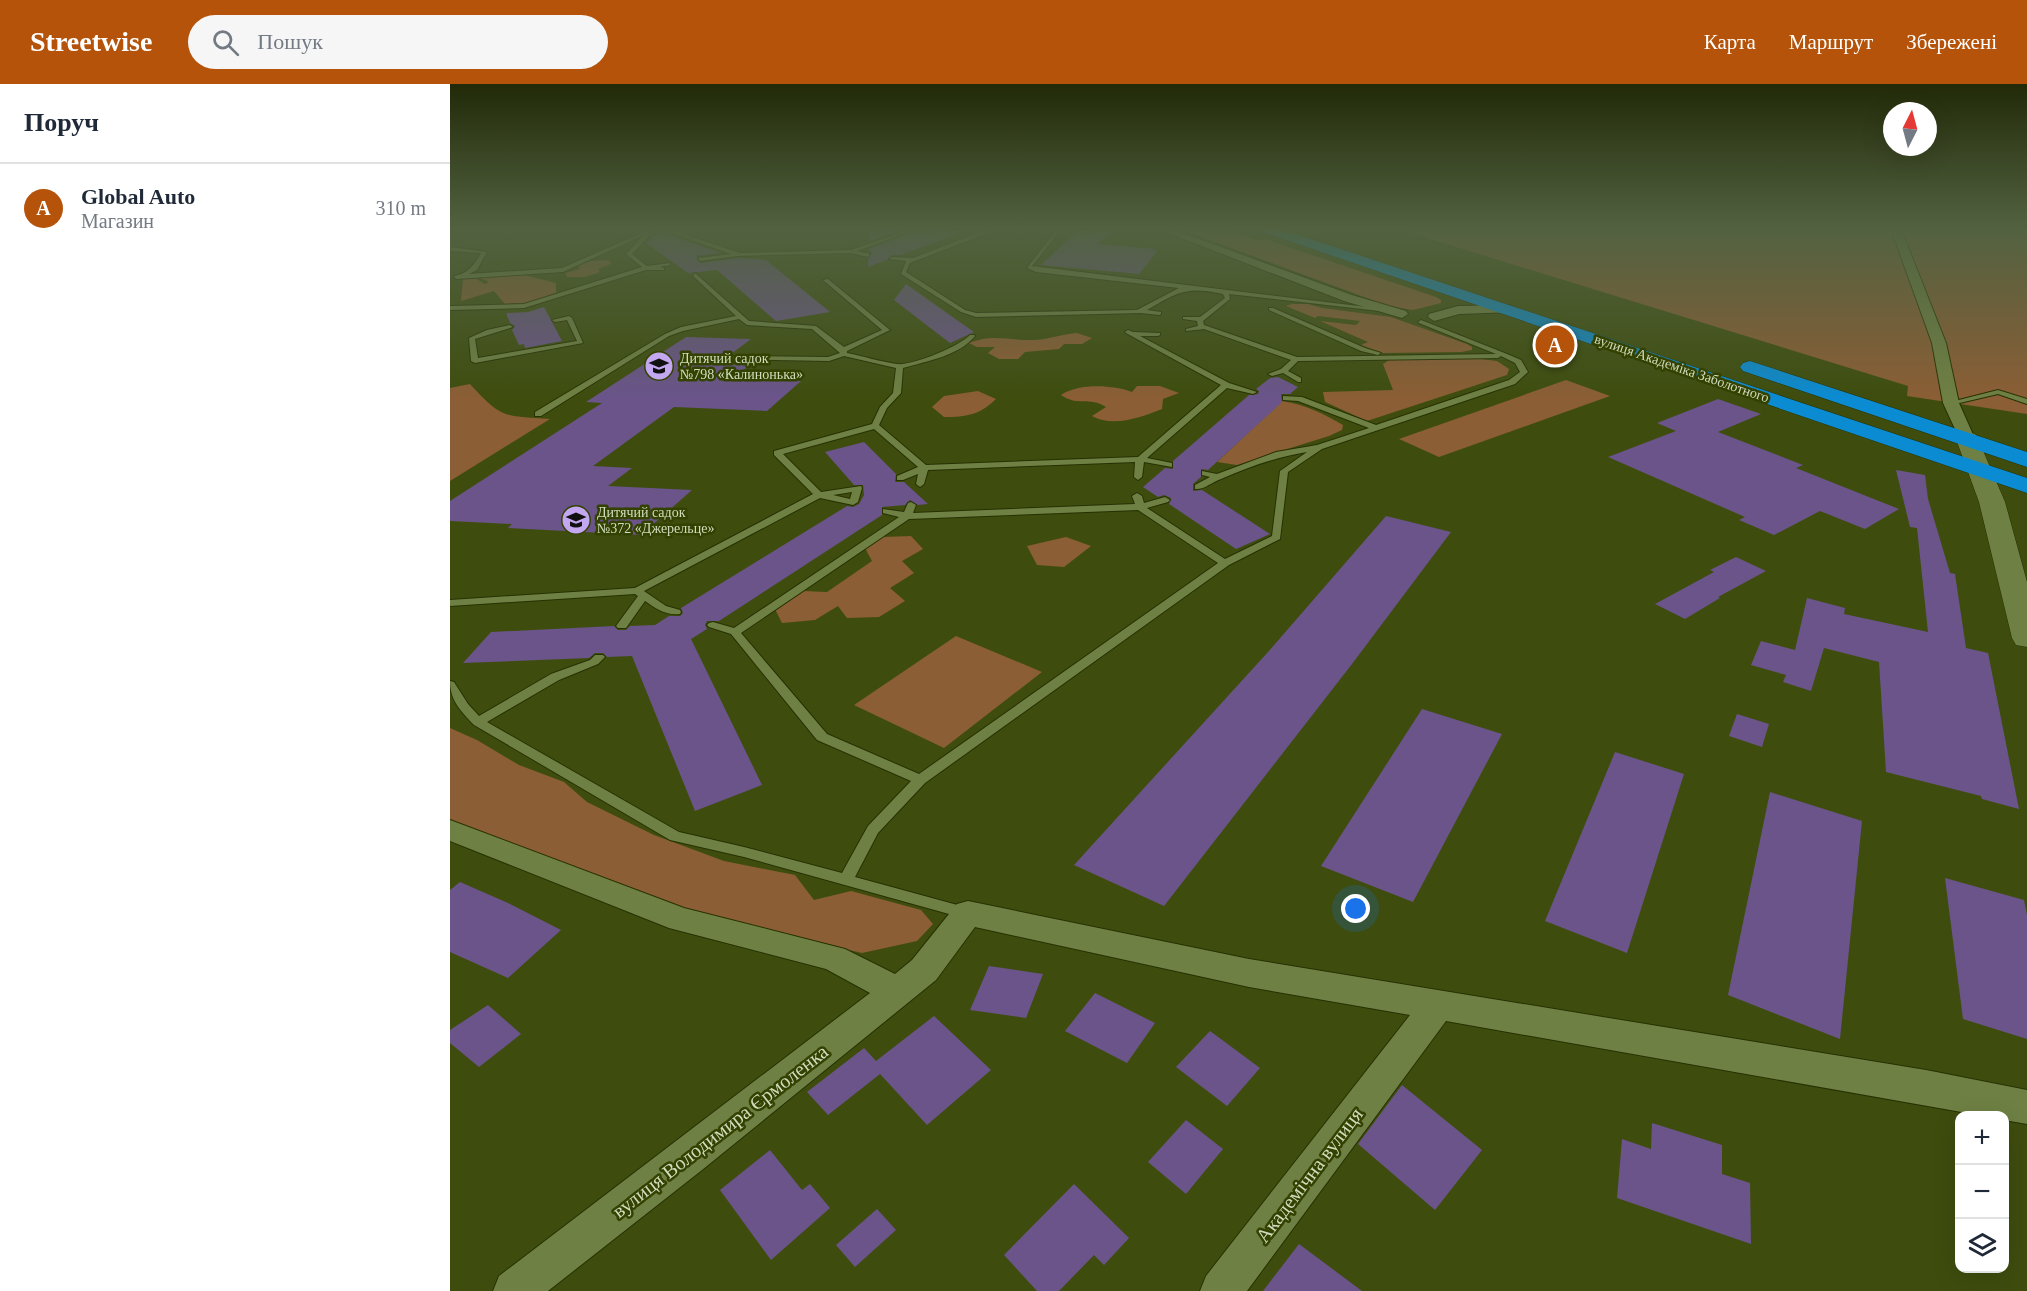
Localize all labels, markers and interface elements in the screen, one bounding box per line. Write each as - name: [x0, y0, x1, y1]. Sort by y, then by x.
- search box: [188, 15, 608, 69]
- text: Streetwise: [30, 26, 152, 57]
- icon: search: [209, 26, 242, 59]
- text: Пошук: [257, 29, 323, 54]
- text: Карта: [1704, 30, 1756, 54]
- text: Маршрут: [1789, 30, 1873, 54]
- text: Збережені: [1906, 30, 1997, 54]
- north arrow: [1883, 102, 1937, 156]
- text: Поруч: [24, 108, 99, 137]
- text: Global Auto: [81, 184, 195, 209]
- text: A: [36, 197, 51, 219]
- text: 310 m: [375, 197, 426, 219]
- text: Магазин: [81, 210, 154, 232]
- pin: A: [1536, 322, 1574, 368]
- street label: вулиця Академіка Заболотного: [1593, 331, 1771, 405]
- school or university icon: Дитячий садок №798 «Калинонька»: [643, 350, 675, 382]
- place label: Дитячий садок №798 «Калинонька»: [680, 351, 803, 382]
- school or university icon: Дитячий садок №372 «Джерельце»: [560, 504, 592, 536]
- place label: Дитячий садок №372 «Джерельце»: [597, 505, 714, 536]
- your location: [1341, 894, 1370, 923]
- street label: вулиця Володимира Єрмоленка: [608, 1040, 833, 1223]
- street label: Академічна вулиця: [1251, 1103, 1368, 1247]
- map controls: [1955, 1111, 2009, 1273]
- button: +: [1955, 1111, 2009, 1165]
- button: −: [1955, 1165, 2009, 1219]
- button: layers: [1955, 1219, 2009, 1273]

